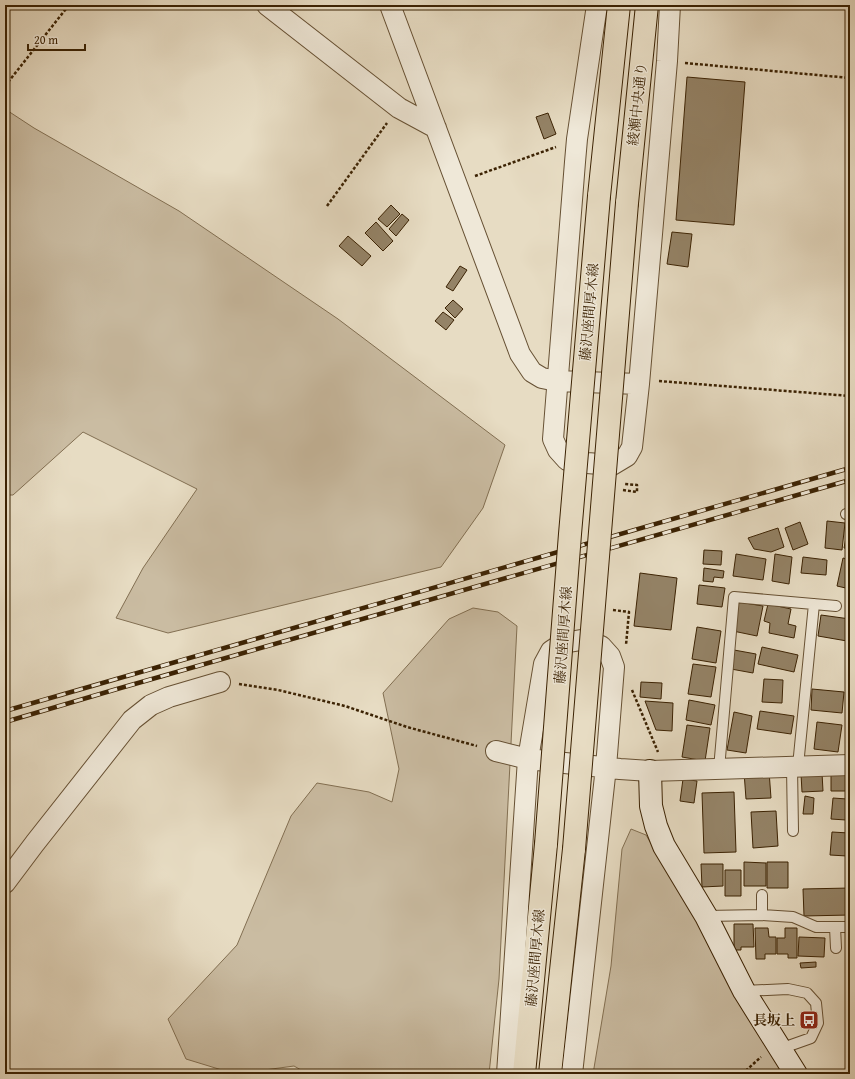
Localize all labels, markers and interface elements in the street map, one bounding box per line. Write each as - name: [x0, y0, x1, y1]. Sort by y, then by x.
- scale bar: [28, 26, 85, 52]
- text: 20 m: [34, 31, 58, 48]
- street label: 綾瀬中央通り: [623, 61, 651, 147]
- street label: 藤沢座間厚木線: [575, 262, 603, 362]
- street label: 藤沢座間厚木線: [550, 585, 576, 685]
- street label: 藤沢座間厚木線: [521, 908, 549, 1008]
- bus stop icon: 長坂上: [798, 1009, 820, 1031]
- place label: 長坂上: [753, 1010, 795, 1030]

